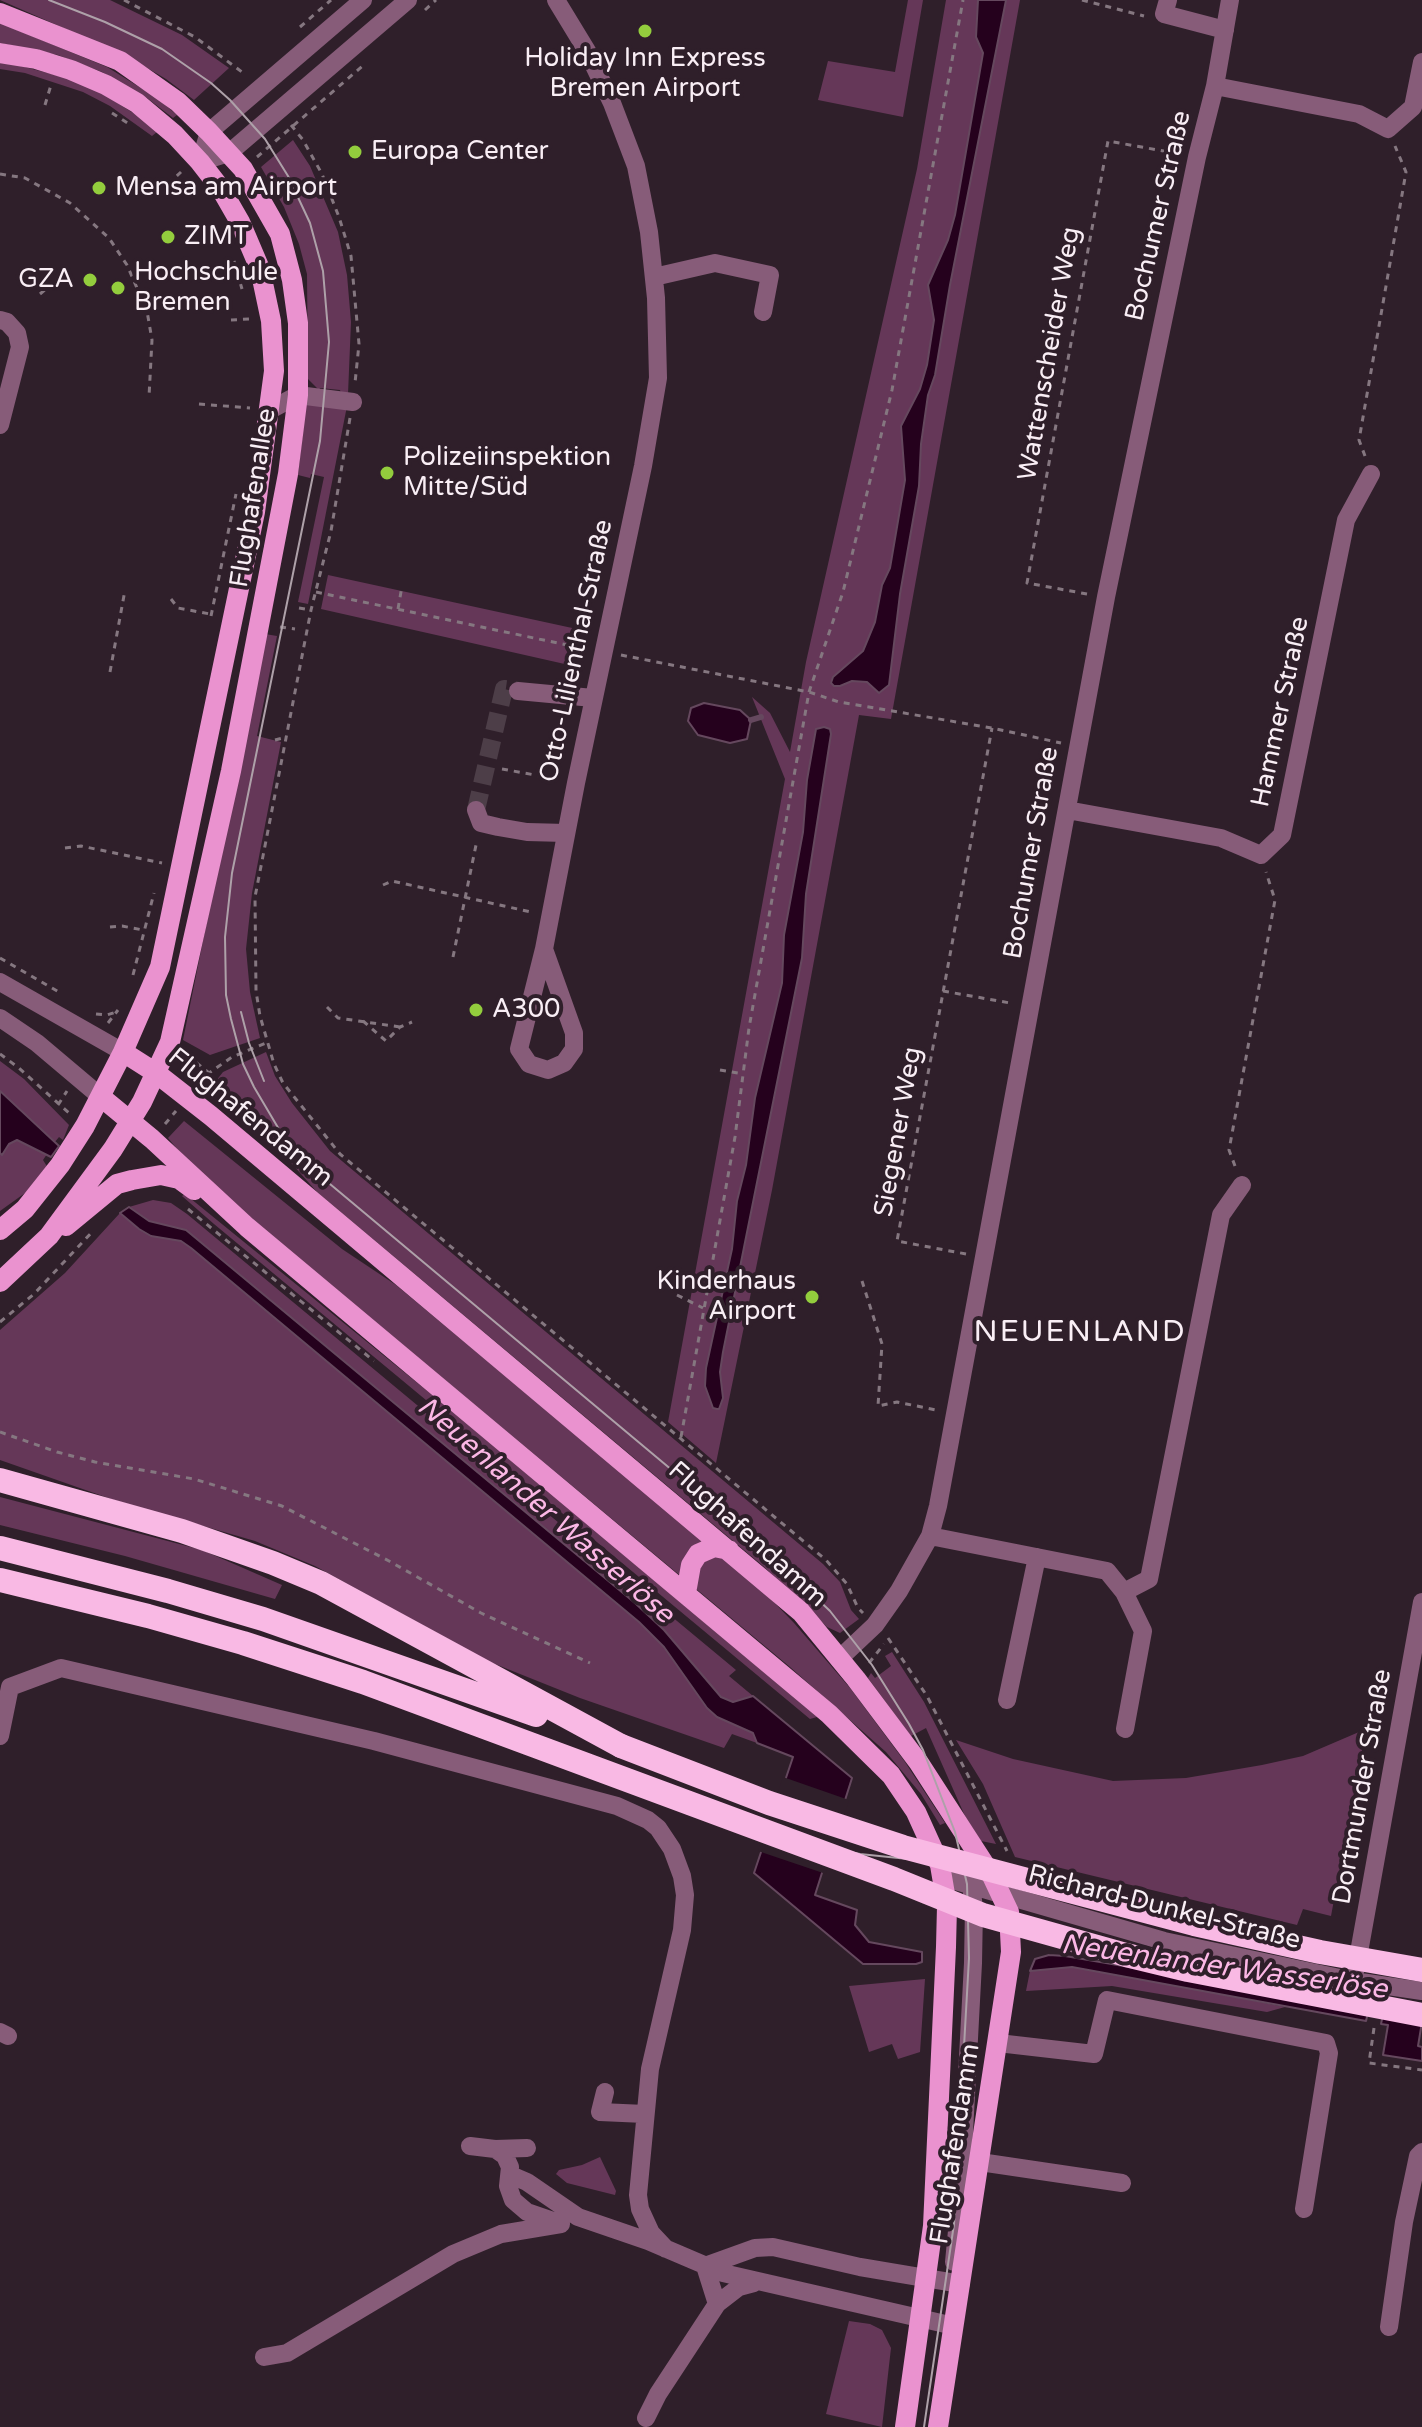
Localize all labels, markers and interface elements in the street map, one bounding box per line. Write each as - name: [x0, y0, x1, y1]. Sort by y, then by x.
- marker: Holiday Inn Express Bremen Airport: [636, 22, 654, 40]
- place label: Holiday Inn Express Bremen Airport: [524, 43, 766, 104]
- street label: Bochumer Straße: [1120, 108, 1198, 324]
- place label: Europa Center: [371, 136, 549, 168]
- marker: Europa Center: [346, 143, 364, 161]
- place label: Mensa am Airport: [115, 172, 337, 204]
- marker: Mensa am Airport: [90, 179, 108, 197]
- place label: ZIMT: [184, 221, 249, 253]
- street label: Wattenscheider Weg: [1012, 225, 1088, 483]
- marker: ZIMT: [159, 228, 177, 246]
- place label: Hochschule Bremen: [134, 257, 278, 318]
- place label: GZA: [18, 264, 74, 296]
- marker: GZA: [81, 271, 99, 289]
- marker: Hochschule Bremen: [109, 279, 127, 297]
- street label: Flughafenallee: [224, 406, 284, 590]
- place label: Polizeiinspektion Mitte/Süd: [403, 442, 611, 504]
- marker: Polizeiinspektion Mitte/Süd: [378, 464, 396, 482]
- street label: Otto-Lilienthal-Straße: [534, 517, 620, 785]
- street label: Hammer Straße: [1246, 614, 1316, 810]
- street label: Bochumer Straße: [998, 744, 1066, 962]
- place label: A300: [492, 994, 560, 1026]
- marker: A300: [467, 1001, 485, 1019]
- street label: Flughafendamm: [161, 1042, 339, 1194]
- street label: Siegener Weg: [869, 1045, 929, 1219]
- place label: Kinderhaus Airport: [657, 1266, 796, 1328]
- marker: Kinderhaus Airport: [803, 1288, 821, 1306]
- district label: NEUENLAND: [974, 1315, 1186, 1351]
- water label: Neuenlander Wasserlöse: [410, 1390, 680, 1632]
- street label: Flughafendamm: [661, 1456, 833, 1614]
- street label: Dortmunder Straße: [1327, 1667, 1399, 1907]
- street label: Richard-Dunkel-Straße: [1025, 1859, 1303, 1957]
- water label: Neuenlander Wasserlöse: [1059, 1928, 1389, 2008]
- street label: Flughafendamm: [925, 2041, 987, 2247]

